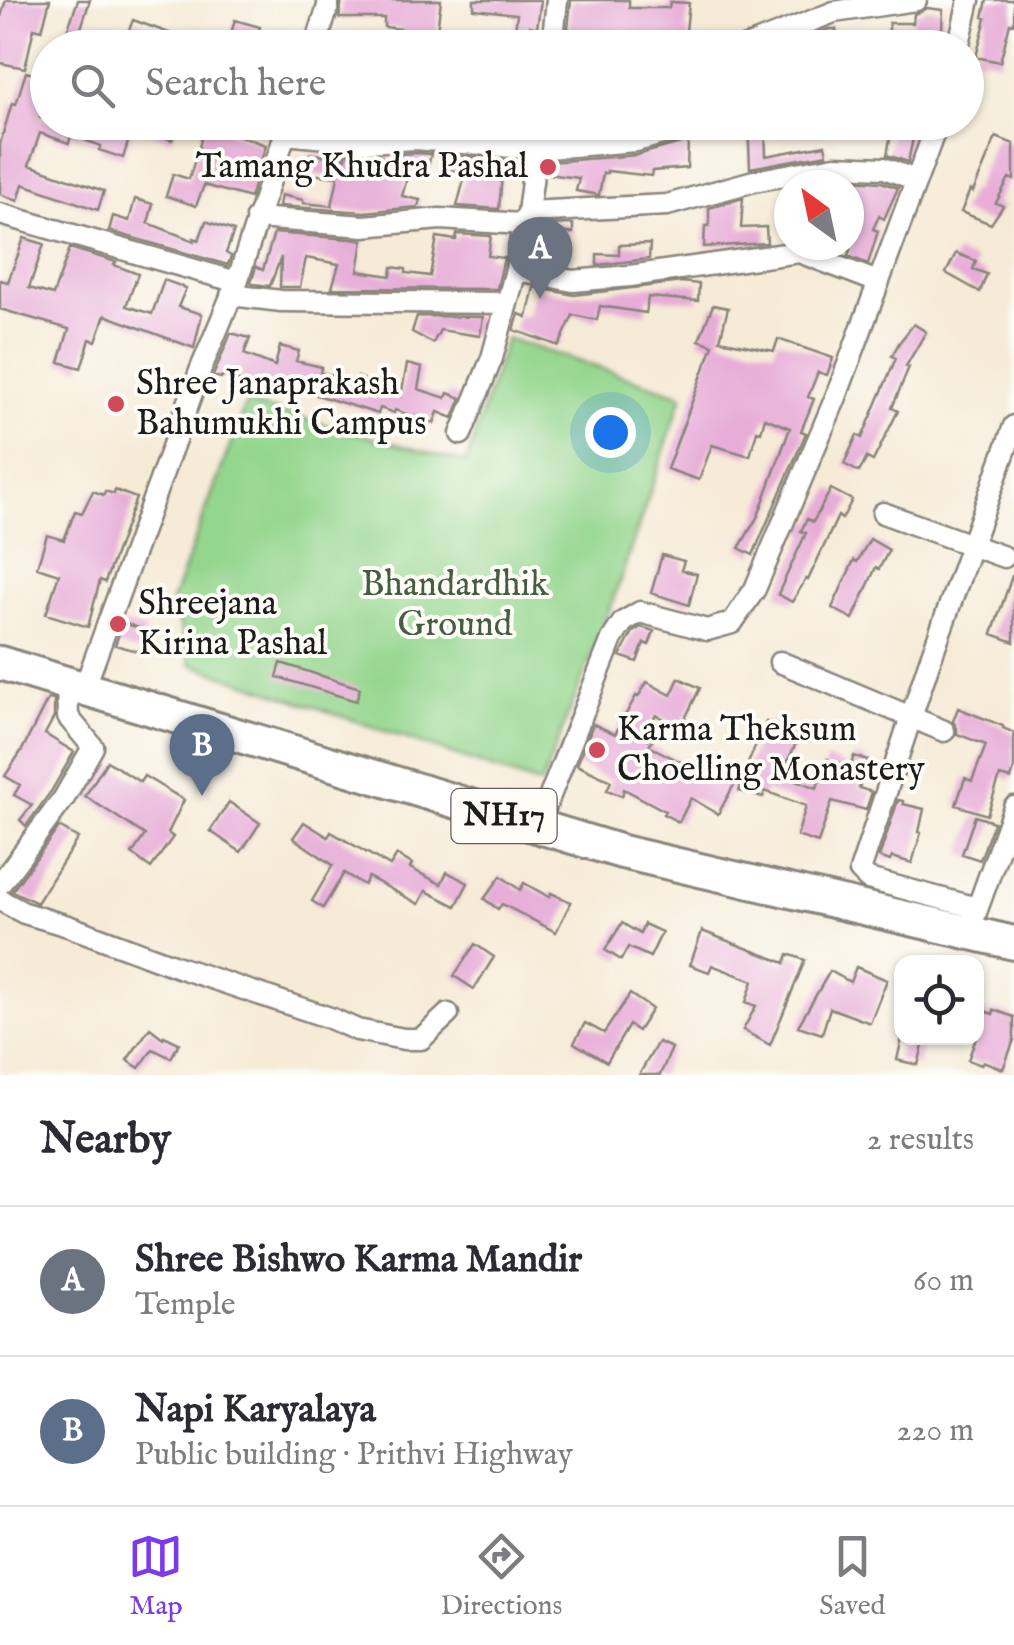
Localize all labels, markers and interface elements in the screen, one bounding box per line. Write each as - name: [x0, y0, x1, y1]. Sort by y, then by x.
- search box: [30, 30, 984, 140]
- icon: search: [65, 58, 120, 113]
- text: Search here: [145, 61, 326, 109]
- place label: Tamang Khudra Pashal: [196, 145, 528, 190]
- marker: Tamang Khudra Pashal: [537, 156, 559, 178]
- north arrow: [774, 170, 864, 260]
- pin: A: [508, 216, 572, 299]
- place label: Shree Janaprakash Bahumukhi Campus: [136, 362, 427, 447]
- marker: Shree Janaprakash Bahumukhi Campus: [105, 393, 127, 415]
- your location: [585, 407, 636, 458]
- park label: Bhandardhik Ground: [361, 563, 549, 648]
- place label: Shreejana Kirina Pashal: [138, 582, 327, 667]
- marker: Shreejana Kirina Pashal: [107, 613, 129, 635]
- place label: Karma Theksum Choelling Monastery: [617, 708, 926, 793]
- pin: B: [170, 714, 234, 796]
- marker: Karma Theksum Choelling Monastery: [586, 739, 608, 761]
- road number: NH17: [452, 789, 556, 843]
- map controls: [894, 955, 984, 1045]
- button: locate: [894, 955, 984, 1045]
- text: Nearby: [40, 1114, 171, 1167]
- text: 2 results: [867, 1120, 974, 1161]
- text: Shree Bishwo Karma Mandir: [135, 1237, 582, 1285]
- text: A: [62, 1261, 83, 1302]
- text: 60 m: [913, 1261, 974, 1302]
- text: Temple: [135, 1285, 235, 1326]
- text: Napi Karyalaya: [135, 1387, 376, 1435]
- text: B: [62, 1411, 83, 1452]
- text: 220 m: [897, 1411, 974, 1452]
- text: Public building · Prithvi Highway: [135, 1435, 573, 1476]
- tab: Map: [128, 1529, 183, 1624]
- tab: Directions: [440, 1529, 562, 1624]
- tab: Saved: [819, 1529, 886, 1624]

